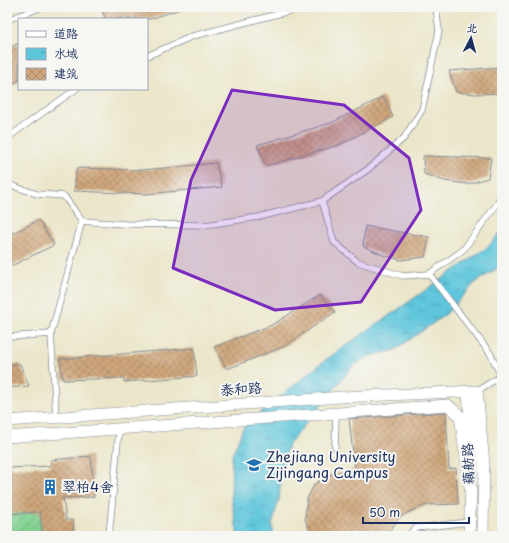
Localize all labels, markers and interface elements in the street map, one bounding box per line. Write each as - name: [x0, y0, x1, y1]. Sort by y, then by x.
- legend: [18, 18, 148, 90]
- north arrow: [451, 18, 491, 58]
- text: 北: [466, 19, 478, 37]
- text: 道路: [54, 24, 78, 42]
- text: 水域: [54, 44, 78, 62]
- text: 建筑: [54, 64, 78, 82]
- street label: 泰和路: [219, 377, 263, 400]
- street label: 藕舫路: [456, 443, 479, 485]
- place label: Zhejiang University Zijingang Campus: [266, 446, 396, 483]
- school or university icon: Zhejiang University Zijingang Campus: [245, 456, 263, 474]
- place label: 翠柏4舍: [62, 476, 113, 497]
- building icon: 翠柏4舍: [41, 478, 59, 496]
- scale bar: [363, 499, 469, 525]
- text: 50 m: [369, 503, 400, 521]

